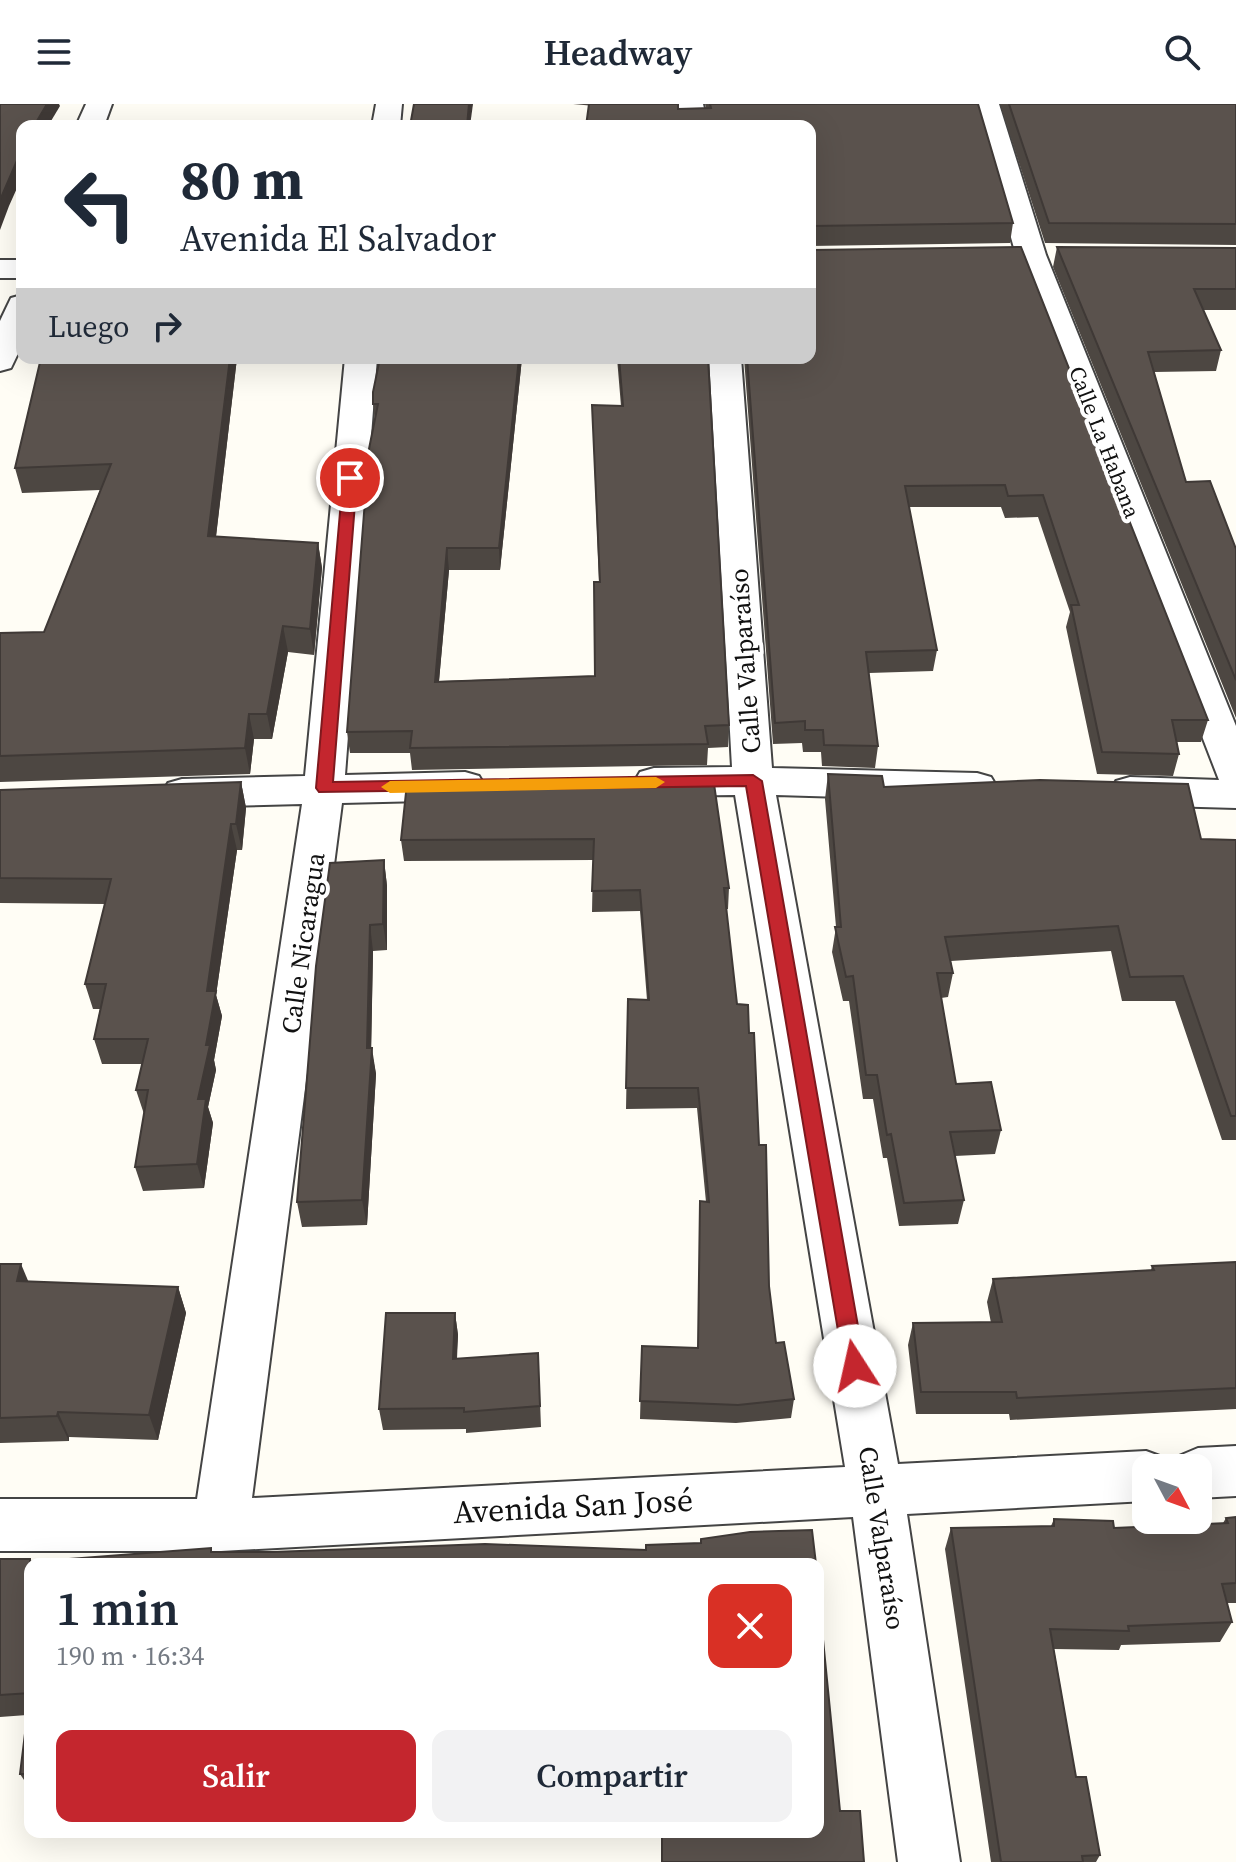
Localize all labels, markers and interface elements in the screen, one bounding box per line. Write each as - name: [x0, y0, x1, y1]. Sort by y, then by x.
- text: Headway: [544, 28, 692, 77]
- icon: menu: [32, 30, 76, 74]
- icon: search: [1160, 30, 1204, 74]
- text: 80 m: [180, 141, 303, 218]
- icon: left: [48, 152, 152, 256]
- text: Avenida El Salvador: [180, 214, 496, 263]
- icon: right: [145, 304, 189, 348]
- text: Luego: [48, 306, 129, 347]
- street label: Calle La Habana: [1062, 362, 1148, 523]
- pin: [316, 444, 384, 512]
- icon: arrive: [328, 456, 372, 500]
- street label: Calle Valparaíso: [721, 567, 769, 755]
- street label: Calle Nicaragua: [272, 849, 334, 1036]
- position arrow: [813, 1324, 897, 1408]
- street label: Calle Valparaíso: [850, 1444, 914, 1632]
- north arrow: [1132, 1454, 1212, 1534]
- map controls: [1132, 1454, 1212, 1534]
- street label: Avenida San José: [452, 1478, 694, 1534]
- text: 1 min: [56, 1575, 179, 1641]
- button: close: [708, 1584, 792, 1668]
- text: 190 m · 16:34: [56, 1638, 204, 1674]
- button: Salir: [56, 1730, 416, 1822]
- button: Compartir: [432, 1730, 792, 1822]

